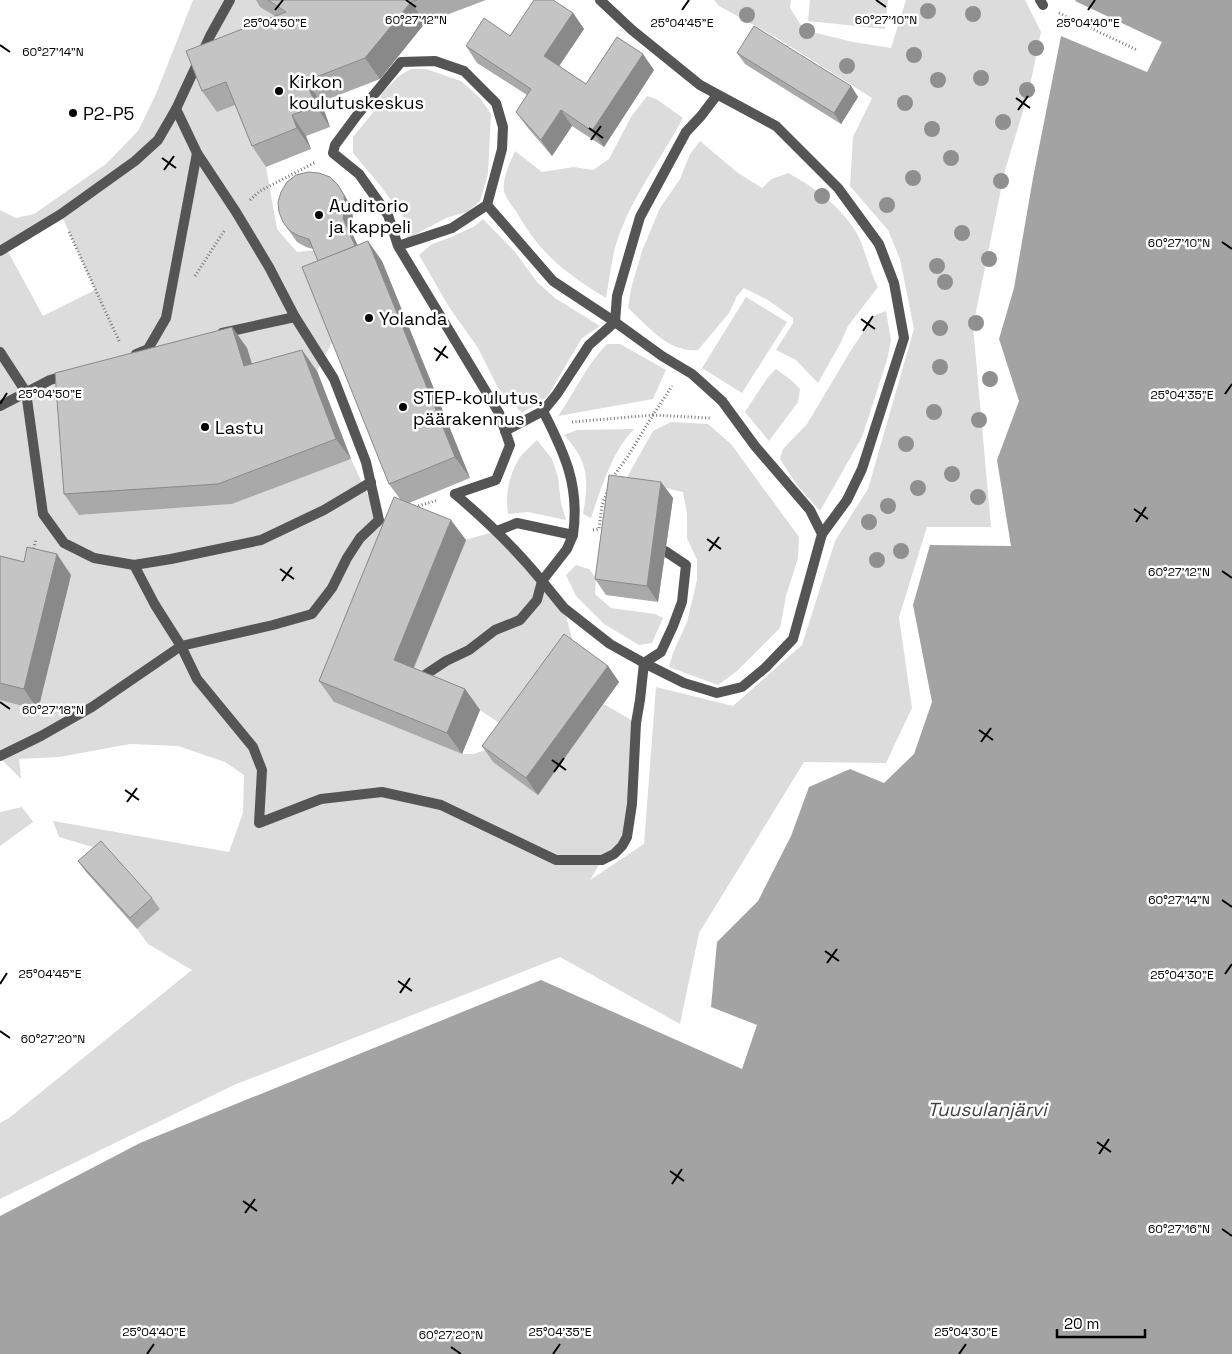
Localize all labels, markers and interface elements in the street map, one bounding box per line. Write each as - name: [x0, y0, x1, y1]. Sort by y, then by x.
- text: 60°27'12"N: [385, 12, 447, 28]
- text: 60°27'10"N: [855, 12, 917, 28]
- text: 25°04'50"E: [243, 15, 307, 31]
- text: 25°04'45"E: [651, 15, 714, 31]
- text: 25°04'40"E: [1056, 15, 1120, 31]
- text: 60°27'14"N: [22, 44, 84, 60]
- place label: Kirkon koulutuskeskus: [289, 70, 424, 114]
- marker: Kirkon koulutuskeskus: [273, 85, 285, 97]
- place label: P2-P5: [83, 102, 134, 125]
- marker: P2-P5: [67, 107, 79, 119]
- place label: Auditorio ja kappeli: [328, 194, 411, 238]
- marker: Auditorio ja kappeli: [313, 209, 325, 221]
- text: 60°27'10"N: [1148, 235, 1210, 251]
- place label: Yolanda: [379, 307, 447, 330]
- marker: Yolanda: [363, 312, 375, 324]
- text: 25°04'50"E: [18, 386, 82, 402]
- place label: STEP-koulutus, päärakennus: [413, 386, 543, 430]
- text: 25°04'35"E: [1150, 387, 1214, 403]
- marker: STEP-koulutus, päärakennus: [397, 401, 409, 413]
- place label: Lastu: [215, 416, 264, 439]
- marker: Lastu: [199, 421, 211, 433]
- text: 60°27'12"N: [1148, 564, 1210, 580]
- text: 60°27'18"N: [22, 702, 84, 718]
- text: 60°27'14"N: [1148, 892, 1210, 908]
- text: 25°04'45"E: [19, 966, 82, 982]
- text: 25°04'30"E: [1150, 967, 1214, 983]
- text: 60°27'20"N: [21, 1031, 85, 1047]
- water label: Tuusulanjärvi: [927, 1097, 1049, 1122]
- text: 60°27'16"N: [1148, 1221, 1210, 1237]
- scale bar: [1057, 1306, 1144, 1338]
- text: 20 m: [1064, 1314, 1099, 1333]
- text: 25°04'40"E: [122, 1324, 186, 1340]
- text: 25°04'35"E: [528, 1324, 592, 1340]
- text: 25°04'30"E: [934, 1324, 998, 1340]
- text: 60°27'20"N: [419, 1327, 483, 1343]

